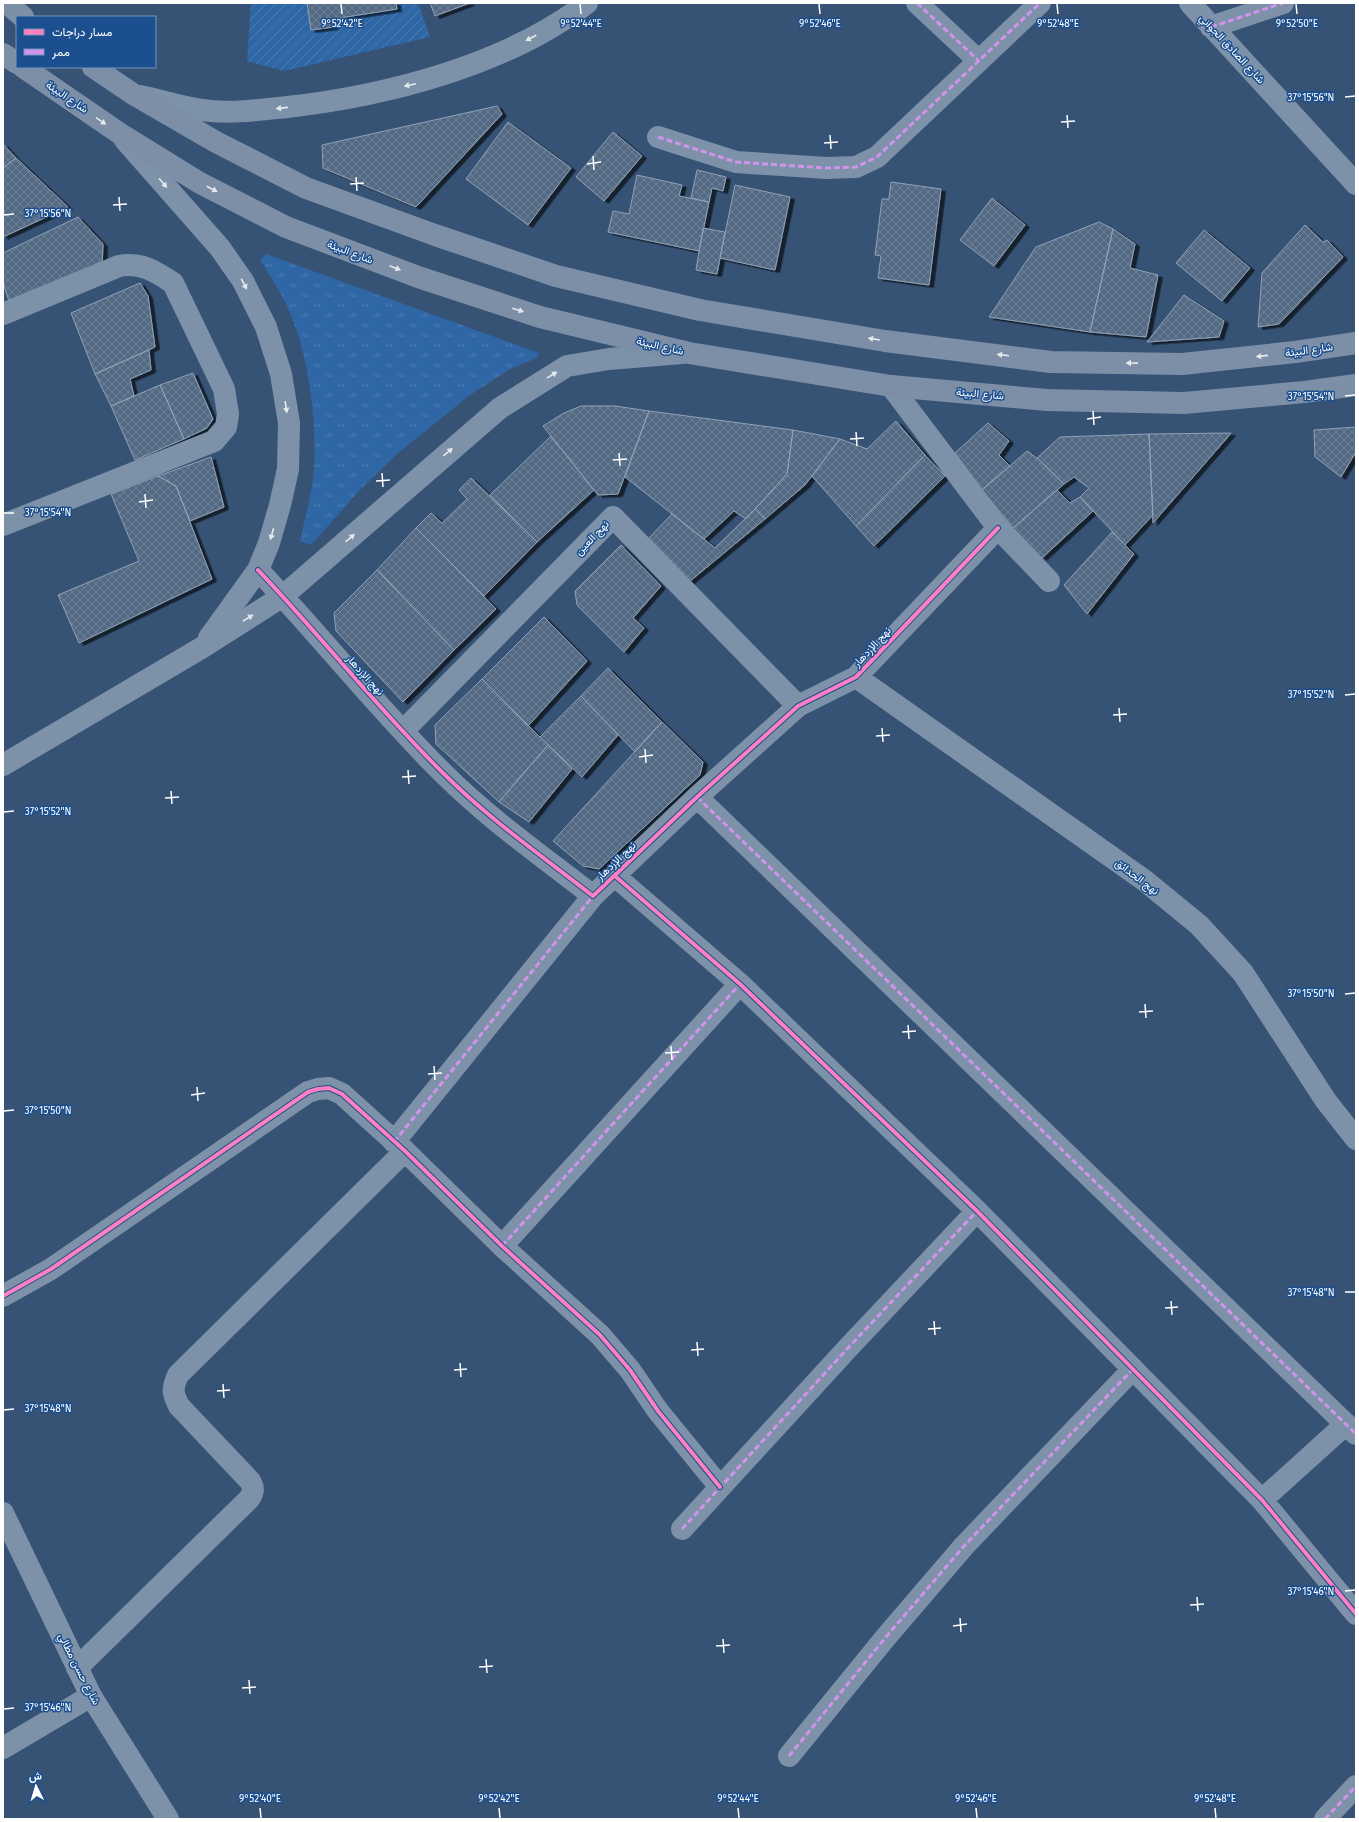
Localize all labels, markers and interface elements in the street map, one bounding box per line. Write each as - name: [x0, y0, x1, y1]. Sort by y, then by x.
- street label: شارع الصادق الجواني: [1194, 12, 1268, 89]
- legend: [16, 16, 156, 68]
- text: 9°52'42"E: [321, 18, 363, 30]
- text: 9°52'44"E: [560, 18, 602, 30]
- text: 9°52'46"E: [799, 18, 841, 30]
- text: 9°52'48"E: [1037, 18, 1079, 30]
- text: 9°52'50"E: [1276, 18, 1318, 30]
- text: مسار دراجات: [52, 25, 112, 40]
- one-way arrow: [525, 35, 537, 42]
- text: ممر: [51, 45, 70, 60]
- street label: شارع البيئة: [43, 78, 91, 117]
- one-way arrow: [403, 82, 416, 88]
- text: 37°15'56"N: [1288, 92, 1334, 104]
- one-way arrow: [276, 104, 288, 111]
- one-way arrow: [95, 117, 107, 124]
- one-way arrow: [159, 178, 168, 188]
- one-way arrow: [206, 186, 217, 192]
- text: 37°15'56"N: [25, 208, 71, 220]
- street label: شارع البيئة: [325, 237, 375, 268]
- one-way arrow: [389, 266, 401, 272]
- one-way arrow: [241, 279, 248, 290]
- one-way arrow: [512, 307, 524, 313]
- street label: شارع البيئة: [635, 334, 685, 359]
- one-way arrow: [868, 336, 880, 342]
- street label: شارع البيئة: [1284, 340, 1334, 361]
- one-way arrow: [997, 352, 1009, 359]
- one-way arrow: [1256, 352, 1268, 359]
- one-way arrow: [1125, 360, 1138, 366]
- one-way arrow: [546, 372, 558, 379]
- street label: شارع البيئة: [955, 385, 1005, 404]
- text: 37°15'54"N: [1288, 391, 1334, 403]
- one-way arrow: [283, 400, 289, 413]
- one-way arrow: [442, 448, 453, 457]
- text: 37°15'54"N: [25, 507, 71, 519]
- street label: نهج العين: [572, 518, 612, 559]
- one-way arrow: [269, 529, 275, 541]
- one-way arrow: [344, 533, 355, 542]
- one-way arrow: [243, 614, 253, 622]
- street label: نهج الإزدهار: [849, 624, 895, 671]
- street label: نهج الإزدهار: [342, 651, 387, 699]
- text: 37°15'52"N: [1288, 689, 1334, 701]
- text: 37°15'52"N: [25, 806, 71, 818]
- street label: نهج الإزدهار: [593, 839, 639, 885]
- street label: نهج الحدائق: [1112, 856, 1162, 899]
- text: 37°15'50"N: [1287, 988, 1335, 1000]
- text: 37°15'50"N: [24, 1105, 72, 1117]
- text: 37°15'48"N: [1287, 1287, 1335, 1299]
- text: 37°15'48"N: [24, 1403, 72, 1415]
- text: 37°15'46"N: [1288, 1586, 1334, 1598]
- street label: شارع حسن مطالي: [53, 1631, 103, 1709]
- text: 37°15'46"N: [25, 1702, 71, 1714]
- north arrow: [16, 1766, 56, 1806]
- text: ش: [28, 1769, 42, 1784]
- text: 9°52'40"E: [239, 1793, 281, 1805]
- text: 9°52'42"E: [478, 1793, 520, 1805]
- text: 9°52'44"E: [717, 1793, 759, 1805]
- text: 9°52'46"E: [955, 1793, 997, 1805]
- text: 9°52'48"E: [1194, 1793, 1236, 1805]

